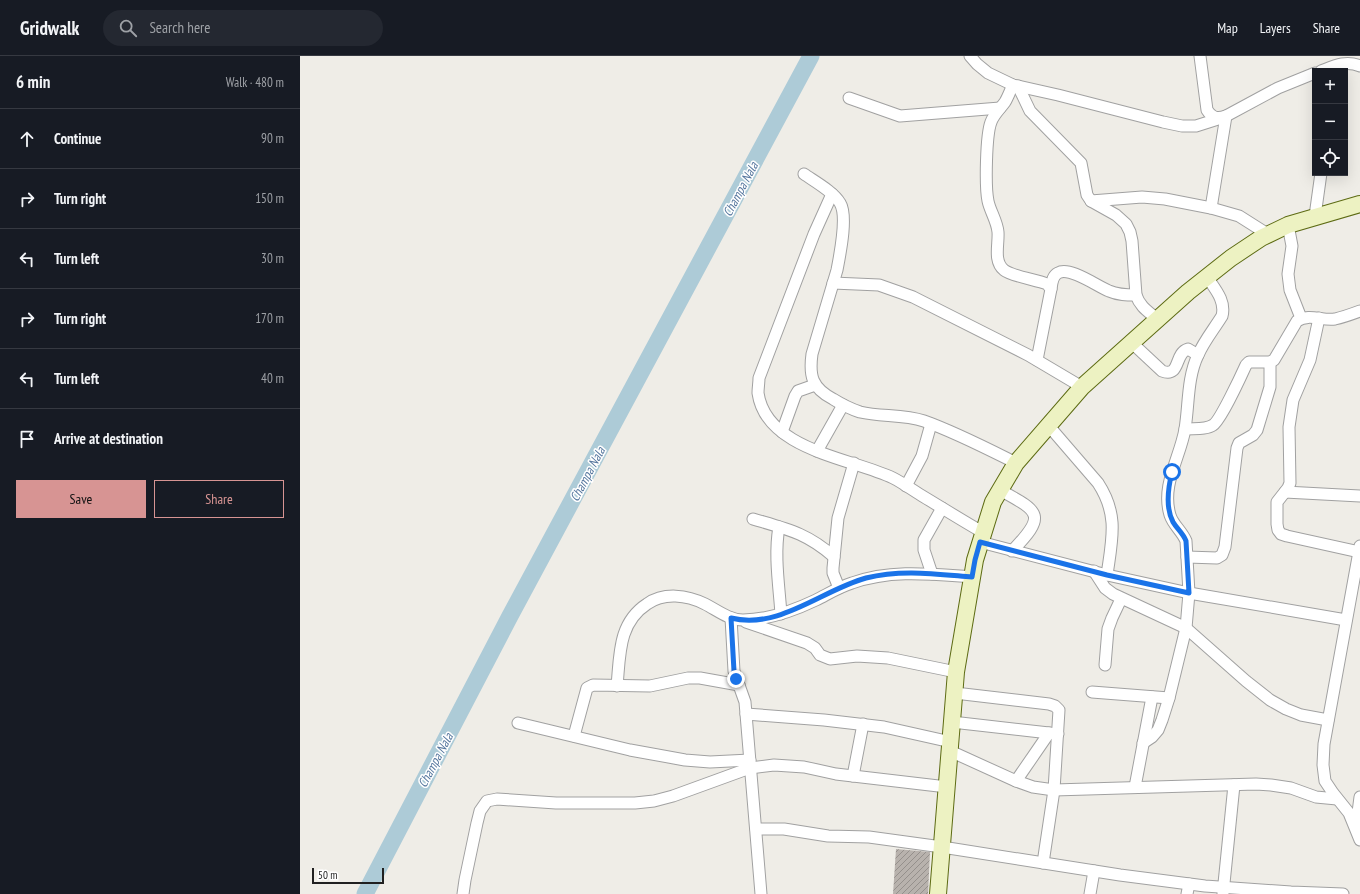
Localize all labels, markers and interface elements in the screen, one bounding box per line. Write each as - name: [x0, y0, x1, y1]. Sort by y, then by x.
- search box: [103, 10, 383, 46]
- text: Gridwalk: [20, 16, 79, 40]
- icon: search: [117, 17, 139, 39]
- text: Search here: [149, 18, 210, 37]
- text: Map: [1217, 19, 1238, 37]
- text: Layers: [1260, 19, 1291, 37]
- text: Share: [1313, 19, 1340, 37]
- map controls: [1312, 68, 1348, 176]
- button: +: [1312, 68, 1348, 104]
- text: 6 min: [16, 71, 50, 93]
- text: Walk · 480 m: [226, 74, 284, 91]
- button: −: [1312, 104, 1348, 140]
- icon: ahead: [16, 128, 38, 150]
- text: Continue: [54, 129, 101, 148]
- text: 90 m: [261, 130, 284, 147]
- button: locate: [1312, 140, 1348, 176]
- water label: Champa Nala: [719, 158, 762, 219]
- icon: right: [16, 188, 38, 210]
- text: Turn right: [54, 189, 106, 208]
- text: 150 m: [255, 190, 284, 207]
- icon: left: [16, 248, 38, 270]
- text: Turn left: [54, 249, 99, 268]
- text: 30 m: [261, 250, 284, 267]
- icon: right: [16, 308, 38, 330]
- text: Turn right: [54, 309, 106, 328]
- text: 170 m: [255, 310, 284, 327]
- icon: left: [16, 368, 38, 390]
- text: Turn left: [54, 369, 99, 388]
- text: 40 m: [261, 370, 284, 387]
- icon: arrive: [16, 428, 38, 450]
- text: Arrive at destination: [54, 429, 163, 448]
- water label: Champa Nala: [566, 443, 609, 504]
- route start: [1163, 463, 1181, 481]
- button: Save: [16, 480, 146, 518]
- button: Share: [154, 480, 284, 518]
- route end: [727, 670, 745, 688]
- water label: Champa Nala: [414, 729, 457, 790]
- scale bar: [312, 866, 384, 885]
- text: 50 m: [318, 868, 337, 882]

